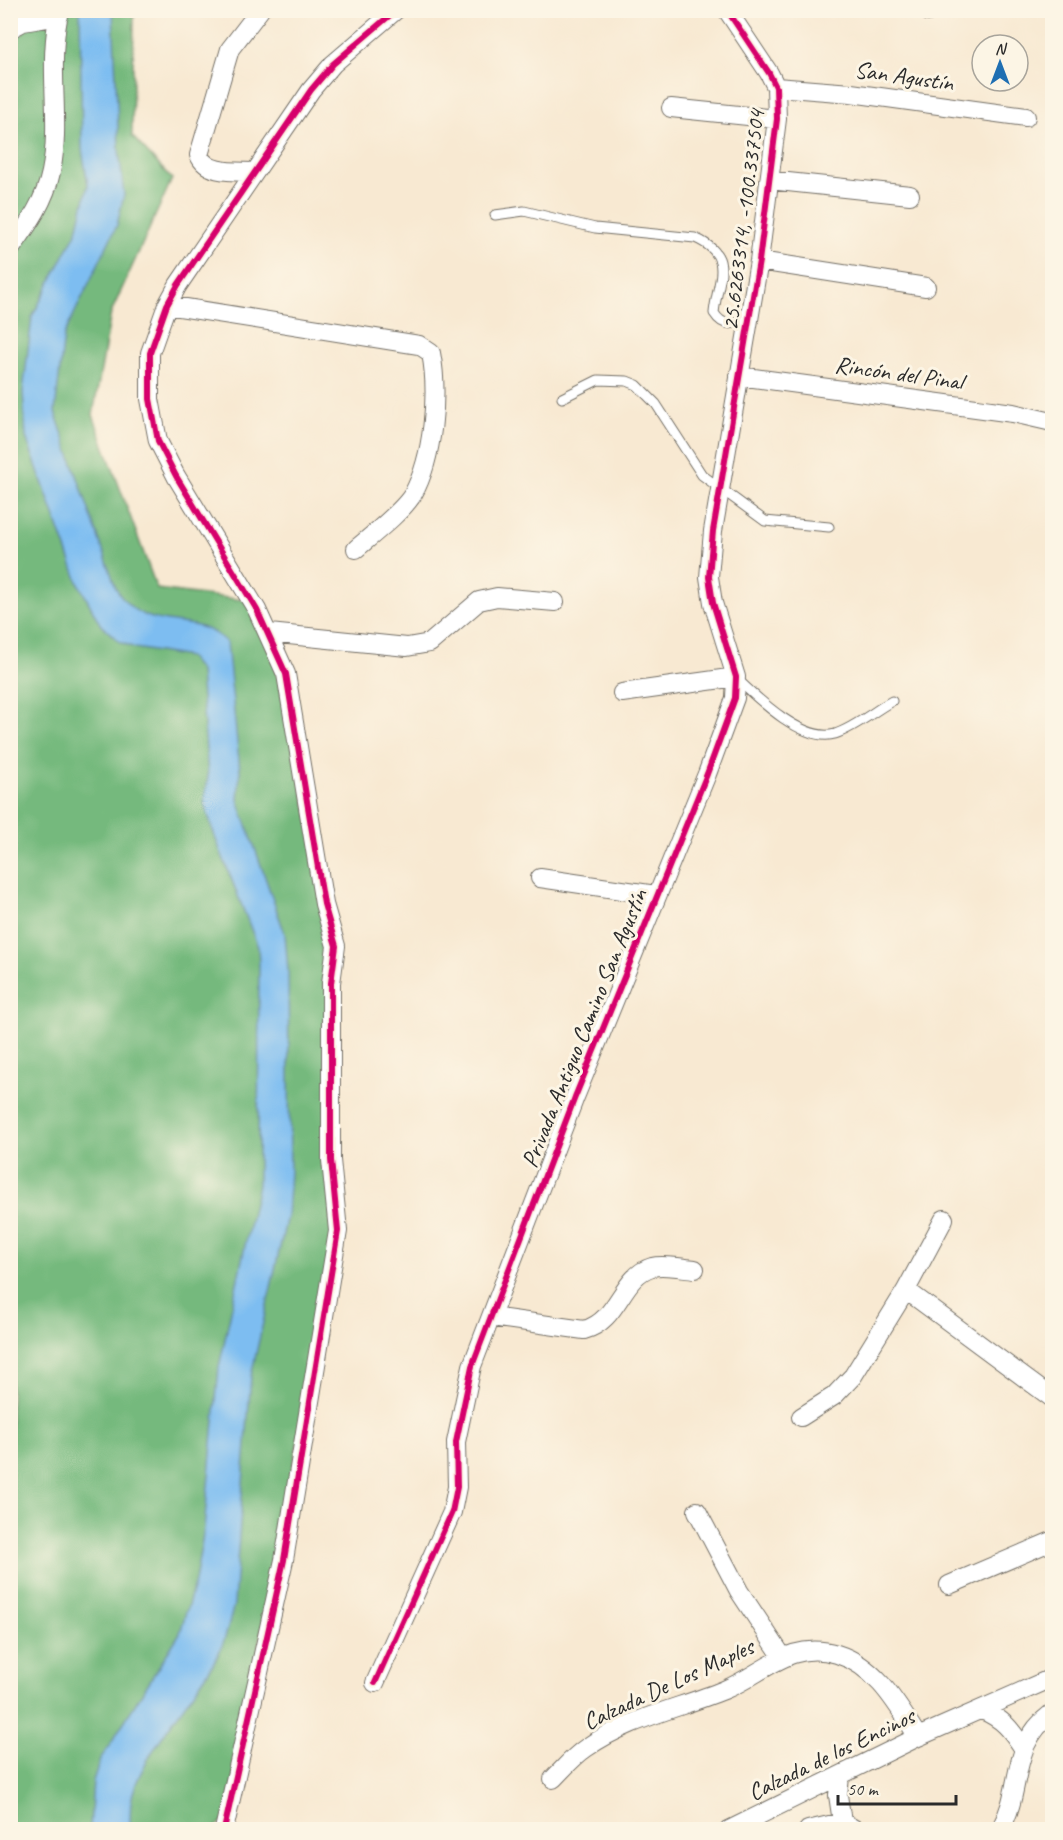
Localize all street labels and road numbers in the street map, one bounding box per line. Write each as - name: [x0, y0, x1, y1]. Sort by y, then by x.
- street label: San Agustín: [853, 54, 956, 98]
- street label: 25.6263314, -100.337504: [715, 106, 772, 332]
- street label: Rincón del Pinal: [833, 349, 969, 397]
- street label: Privada Antiguo Camino San Agustín: [514, 883, 654, 1172]
- street label: Calzada De Los Maples: [578, 1630, 761, 1737]
- street label: Calzada de los Encinos: [743, 1699, 922, 1807]

